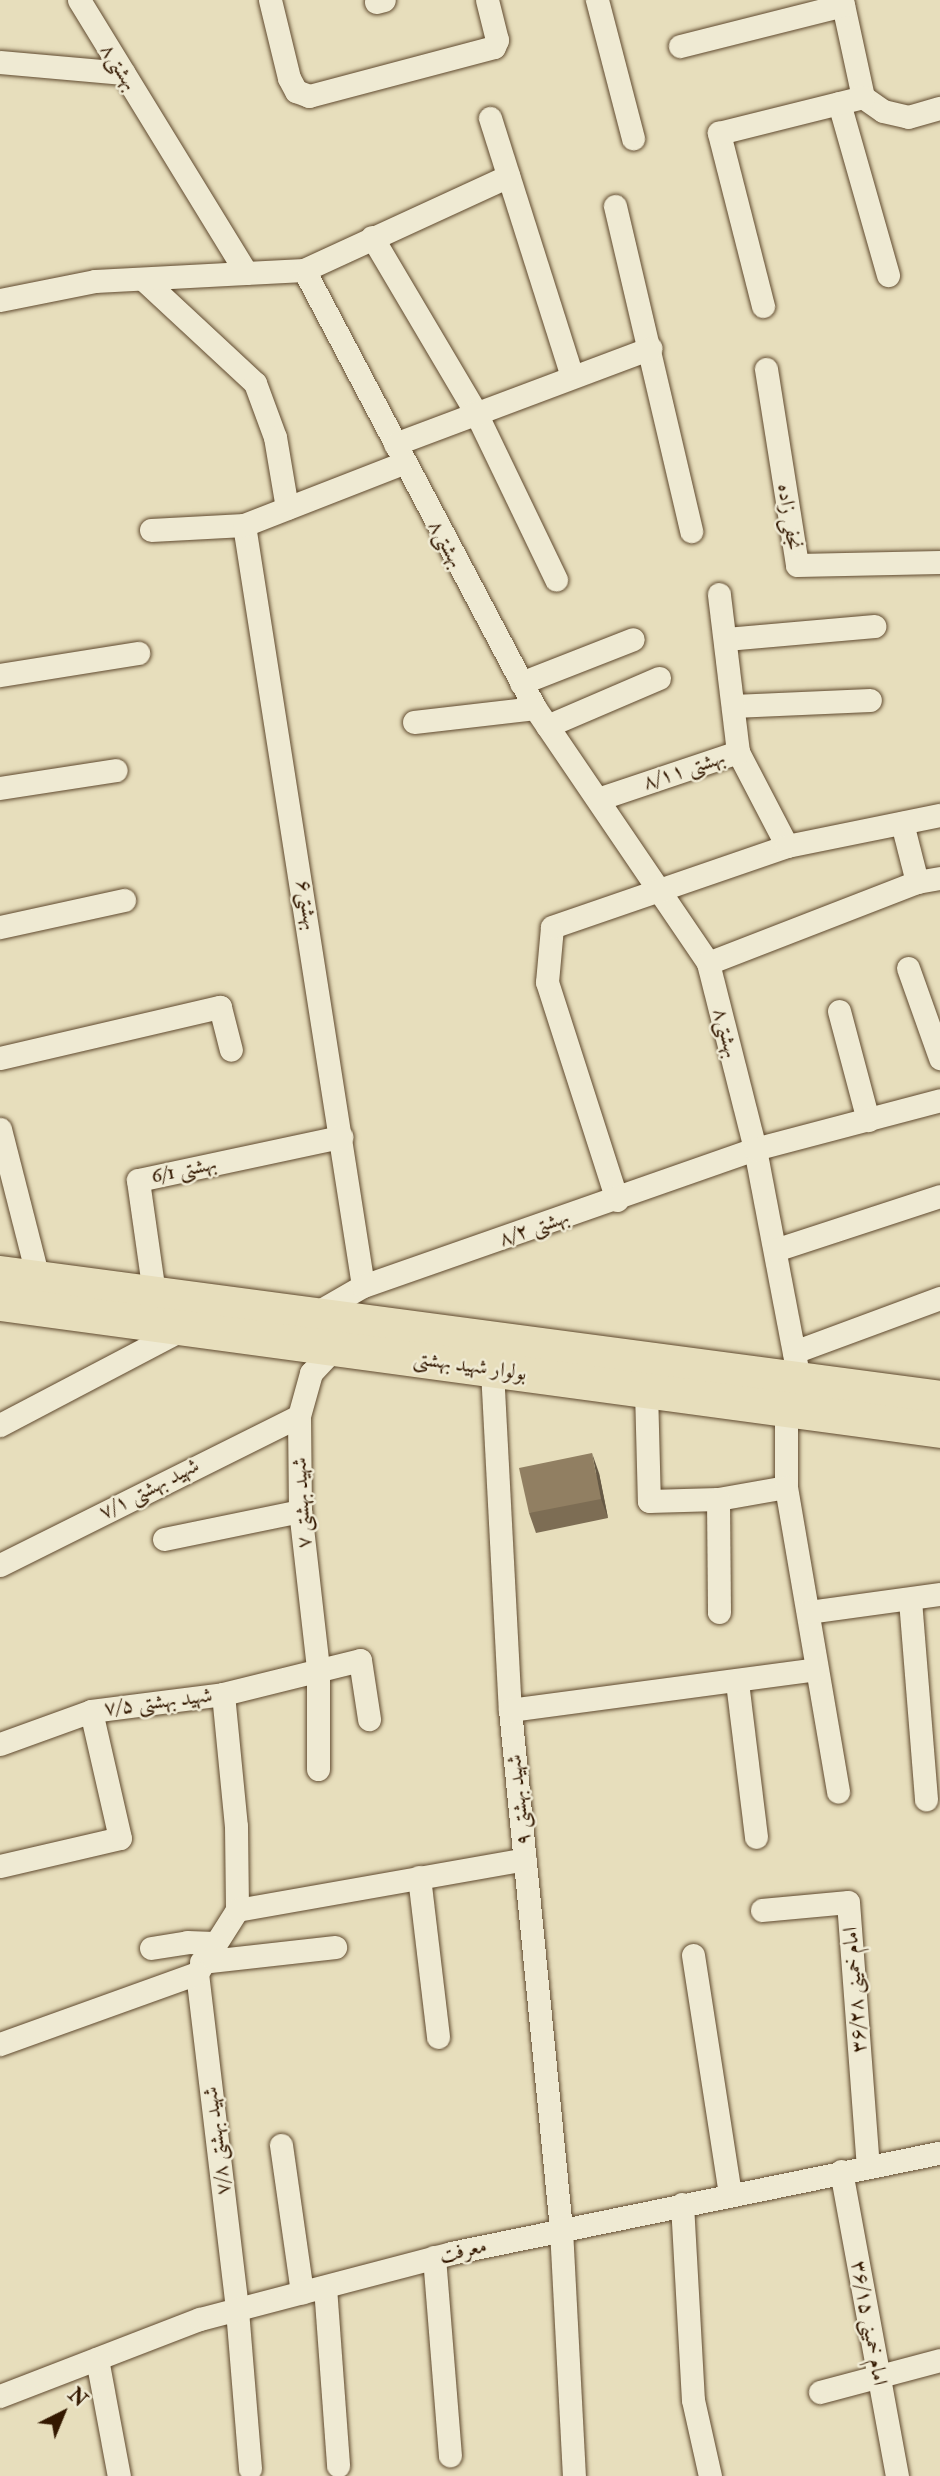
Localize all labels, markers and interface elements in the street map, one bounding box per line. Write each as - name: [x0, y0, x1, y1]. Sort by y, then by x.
- street label: بهشتی۸: [95, 39, 143, 95]
- street label: نجفی زاده: [771, 482, 807, 552]
- street label: بهشتی۸: [423, 516, 469, 572]
- street label: بهشتی ۸/۱۱: [640, 745, 728, 795]
- street label: بهشتی۶: [291, 878, 323, 932]
- street label: بهشتی۸: [708, 1005, 744, 1061]
- street label: بهشتی 6/1: [149, 1151, 219, 1189]
- street label: بهشتی ۸/۲: [495, 1204, 573, 1252]
- street label: بولوار شهید بهشتی: [412, 1346, 528, 1386]
- street label: شهید بهشتی ۷/۱: [95, 1453, 203, 1525]
- street label: شهید بهشتی ۷: [287, 1457, 317, 1549]
- street label: شهید بهشتی ۷/۵: [102, 1683, 214, 1721]
- street label: شهید بهشتی ۹: [502, 1753, 536, 1847]
- street label: امام خمینی ۳۶/۲۸: [838, 1926, 872, 2054]
- street label: شهید بهشتی ۷/۸: [198, 2085, 236, 2197]
- street label: معرفت: [437, 2233, 489, 2269]
- street label: امام خمینی ۳۶/۱۵: [846, 2259, 892, 2387]
- north arrow: [28, 2378, 98, 2448]
- text: N: [63, 2383, 92, 2412]

